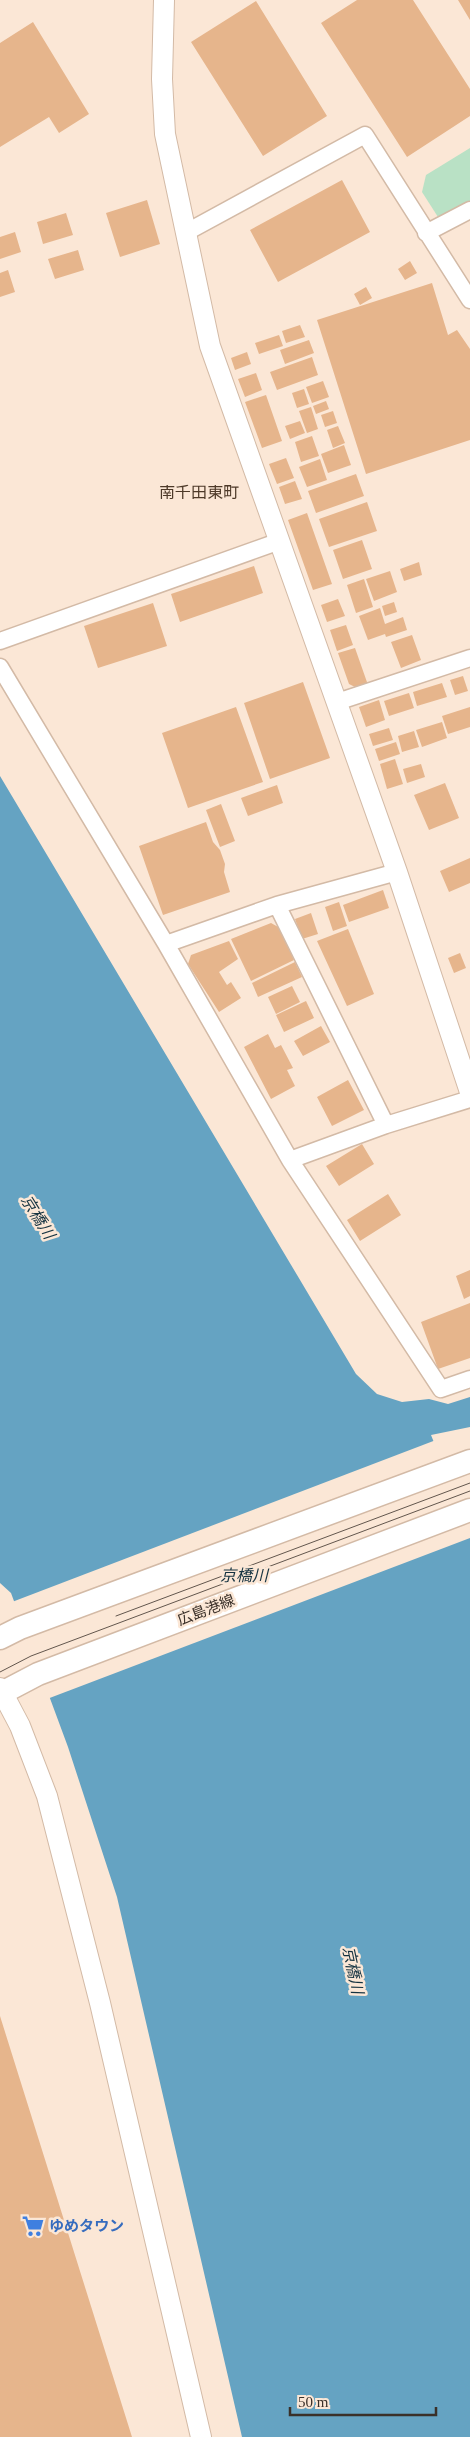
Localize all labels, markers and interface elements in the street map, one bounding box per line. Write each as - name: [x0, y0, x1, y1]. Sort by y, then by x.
- district label: 南千田東町: [159, 484, 239, 501]
- water label: 京橋川: [18, 1192, 59, 1244]
- water label: 京橋川: [220, 1567, 270, 1584]
- street label: 広島港線: [175, 1592, 237, 1628]
- water label: 京橋川: [340, 1945, 367, 1997]
- supermarket icon: ゆめタウン: [20, 2213, 46, 2239]
- place label: ゆめタウン: [49, 2218, 124, 2234]
- scale bar: [290, 2384, 436, 2416]
- text: 50 m: [298, 2394, 329, 2410]

